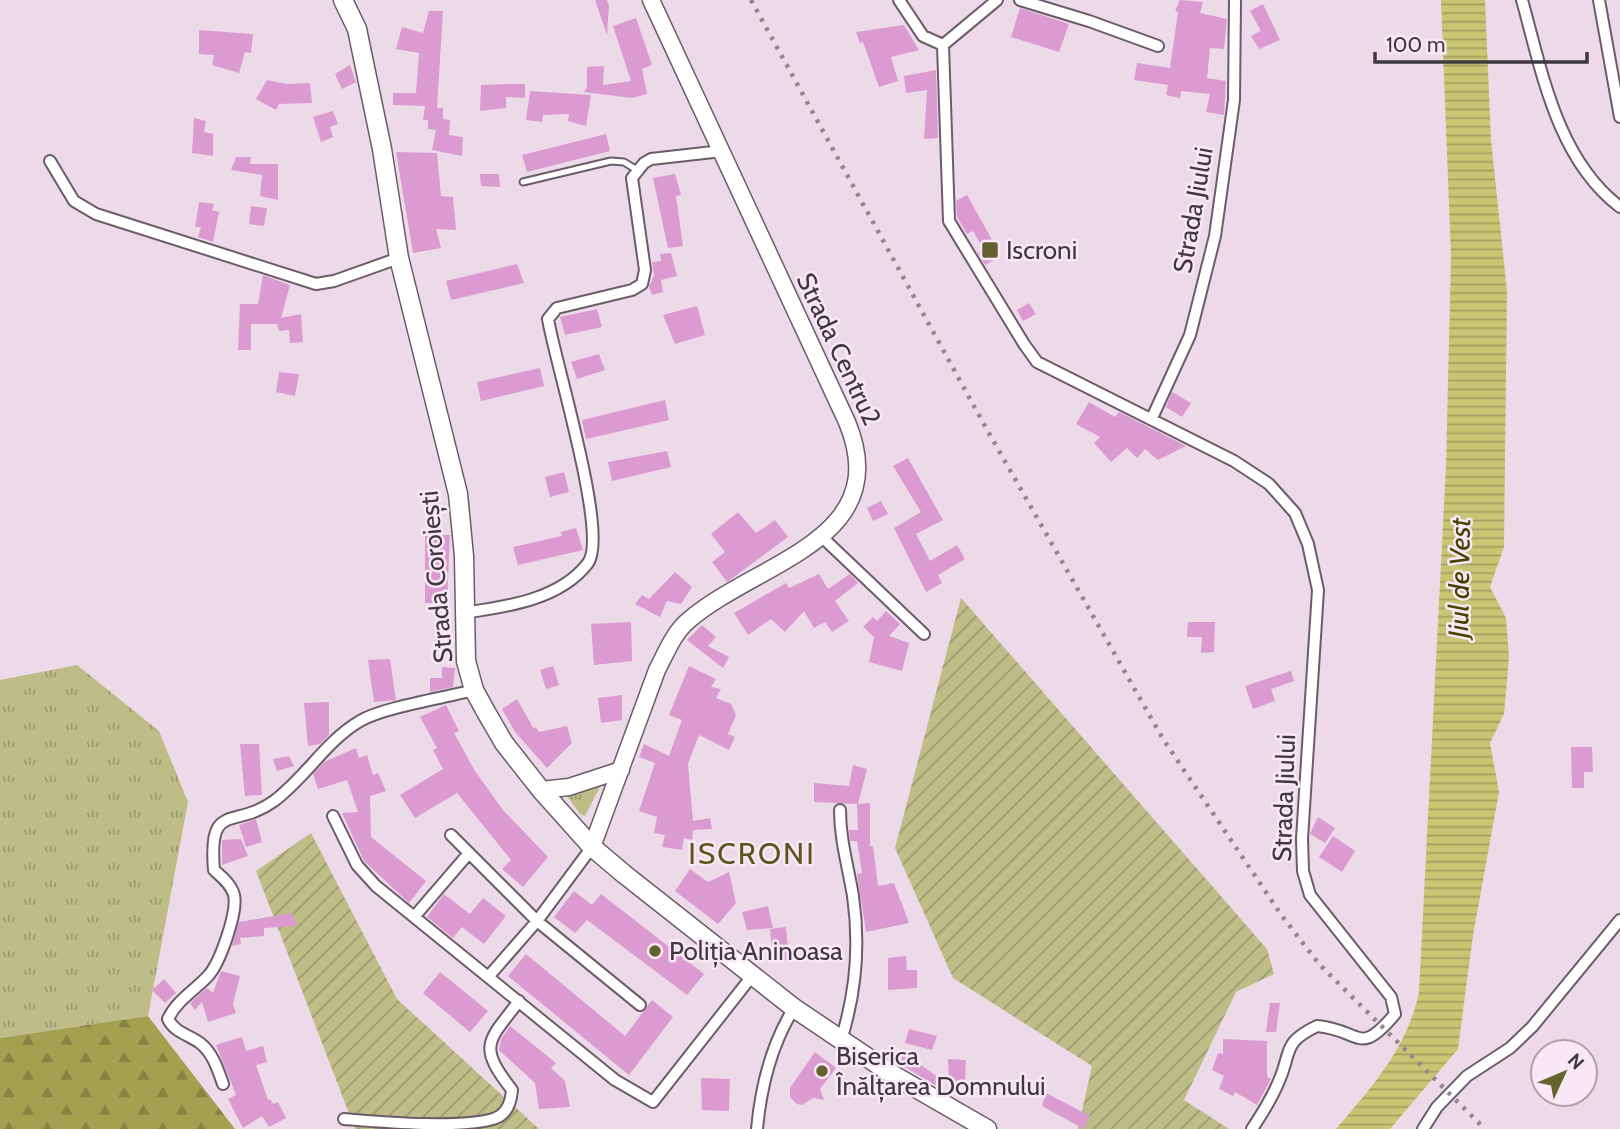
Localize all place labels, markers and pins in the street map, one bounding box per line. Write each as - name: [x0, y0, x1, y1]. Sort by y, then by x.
- place label: Iscroni: [1006, 234, 1077, 266]
- marker: Iscroni: [980, 240, 1000, 260]
- place label: Poliția Aninoasa: [669, 935, 843, 968]
- marker: Poliția Aninoasa: [647, 943, 663, 959]
- place label: Biserica Înălțarea Domnului: [836, 1040, 1046, 1103]
- marker: Biserica Înălțarea Domnului: [814, 1063, 830, 1079]

